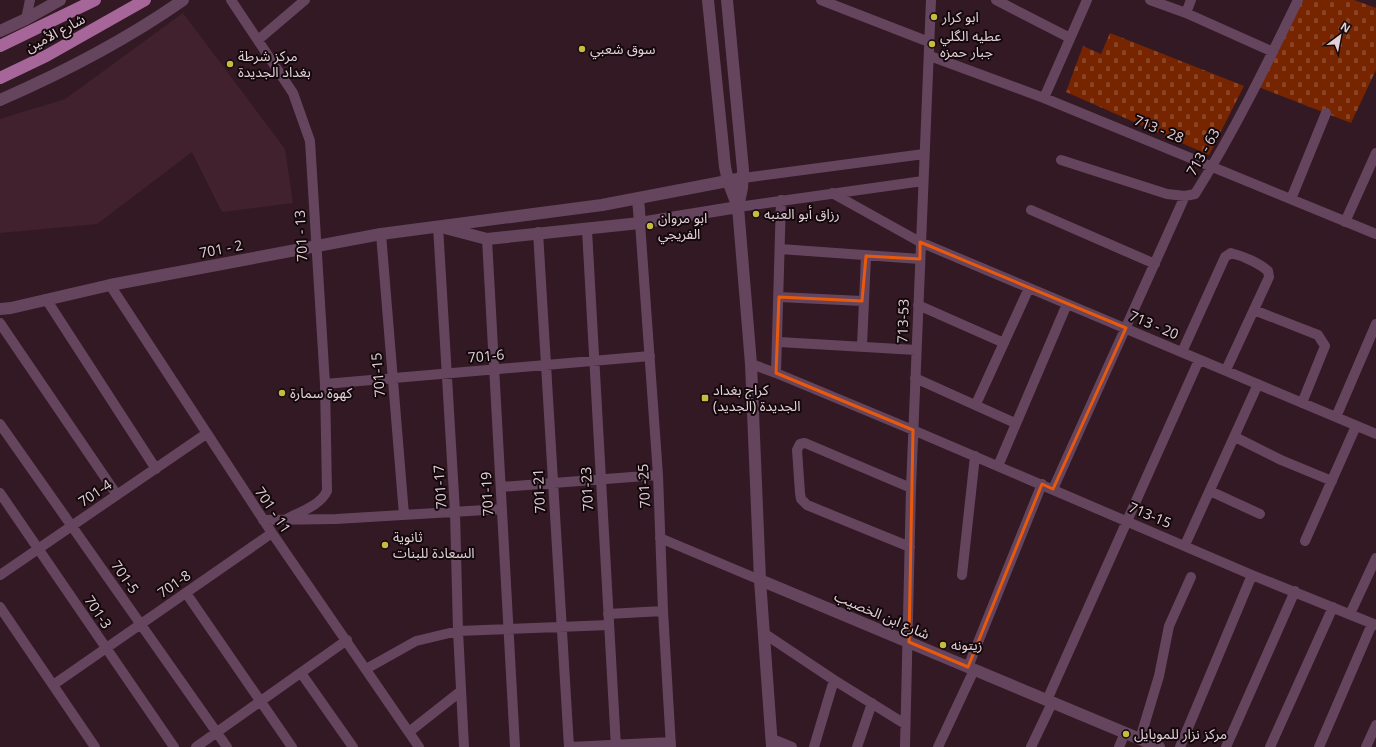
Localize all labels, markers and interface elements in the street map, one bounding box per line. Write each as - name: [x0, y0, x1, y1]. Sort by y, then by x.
- place label: ابو كرار: [941, 7, 979, 26]
- street label: شارع الأمين: [22, 9, 89, 58]
- marker: ابو كرار: [929, 12, 939, 22]
- north arrow: [1320, 16, 1360, 56]
- text: N: [1338, 18, 1353, 36]
- place label: عطيه الگلي جبار حمزه: [940, 26, 1001, 61]
- place label: سوق شعبي: [590, 39, 655, 60]
- marker: عطيه الگلي جبار حمزه: [927, 39, 937, 49]
- marker: سوق شعبي: [577, 44, 587, 54]
- place label: مركز شرطة بغداد الجديدة: [238, 46, 311, 81]
- marker: مركز شرطة بغداد الجديدة: [225, 59, 235, 69]
- street label: 713 - 28: [1132, 110, 1187, 147]
- street label: 713 - 63: [1181, 125, 1224, 179]
- place label: رزاق أبو العنبه: [764, 204, 840, 223]
- place label: ابو مروان الفريجي: [658, 208, 707, 245]
- marker: رزاق أبو العنبه: [751, 209, 761, 219]
- street label: 701 - 13: [290, 210, 311, 262]
- marker: ابو مروان الفريجي: [645, 221, 655, 231]
- street label: 701 - 2: [198, 235, 244, 262]
- street label: 713-53: [892, 298, 913, 344]
- street label: 713 - 20: [1127, 306, 1182, 343]
- street label: 701-6: [467, 344, 505, 367]
- street label: 701-15: [366, 352, 389, 398]
- place label: كراج بغداد الجديدة (الجديد): [713, 380, 801, 415]
- place label: كهوة سمارة: [290, 383, 352, 402]
- marker: كهوة سمارة: [277, 388, 287, 398]
- marker: كراج بغداد الجديدة (الجديد): [700, 393, 710, 403]
- street label: 701-25: [633, 463, 654, 509]
- street label: 701-17: [428, 464, 451, 510]
- street label: 701-23: [576, 466, 597, 512]
- street label: 701-21: [528, 468, 549, 514]
- street label: 701-19: [476, 471, 497, 517]
- street label: 701-4: [74, 474, 115, 511]
- street label: 701 - 11: [251, 483, 296, 537]
- street label: 713-15: [1126, 497, 1174, 532]
- place label: ثانوية السعادة للبنات: [393, 527, 475, 562]
- marker: ثانوية السعادة للبنات: [380, 540, 390, 550]
- street label: 701-5: [107, 556, 144, 597]
- street label: 701-8: [153, 565, 194, 602]
- street label: شارع ابن الخصيب: [831, 586, 933, 645]
- street label: 701-3: [80, 591, 117, 632]
- place label: زيتونه: [951, 635, 982, 654]
- marker: زيتونه: [938, 640, 948, 650]
- place label: مركز نزار للموبايل: [1134, 724, 1227, 743]
- marker: مركز نزار للموبايل: [1121, 729, 1131, 739]

